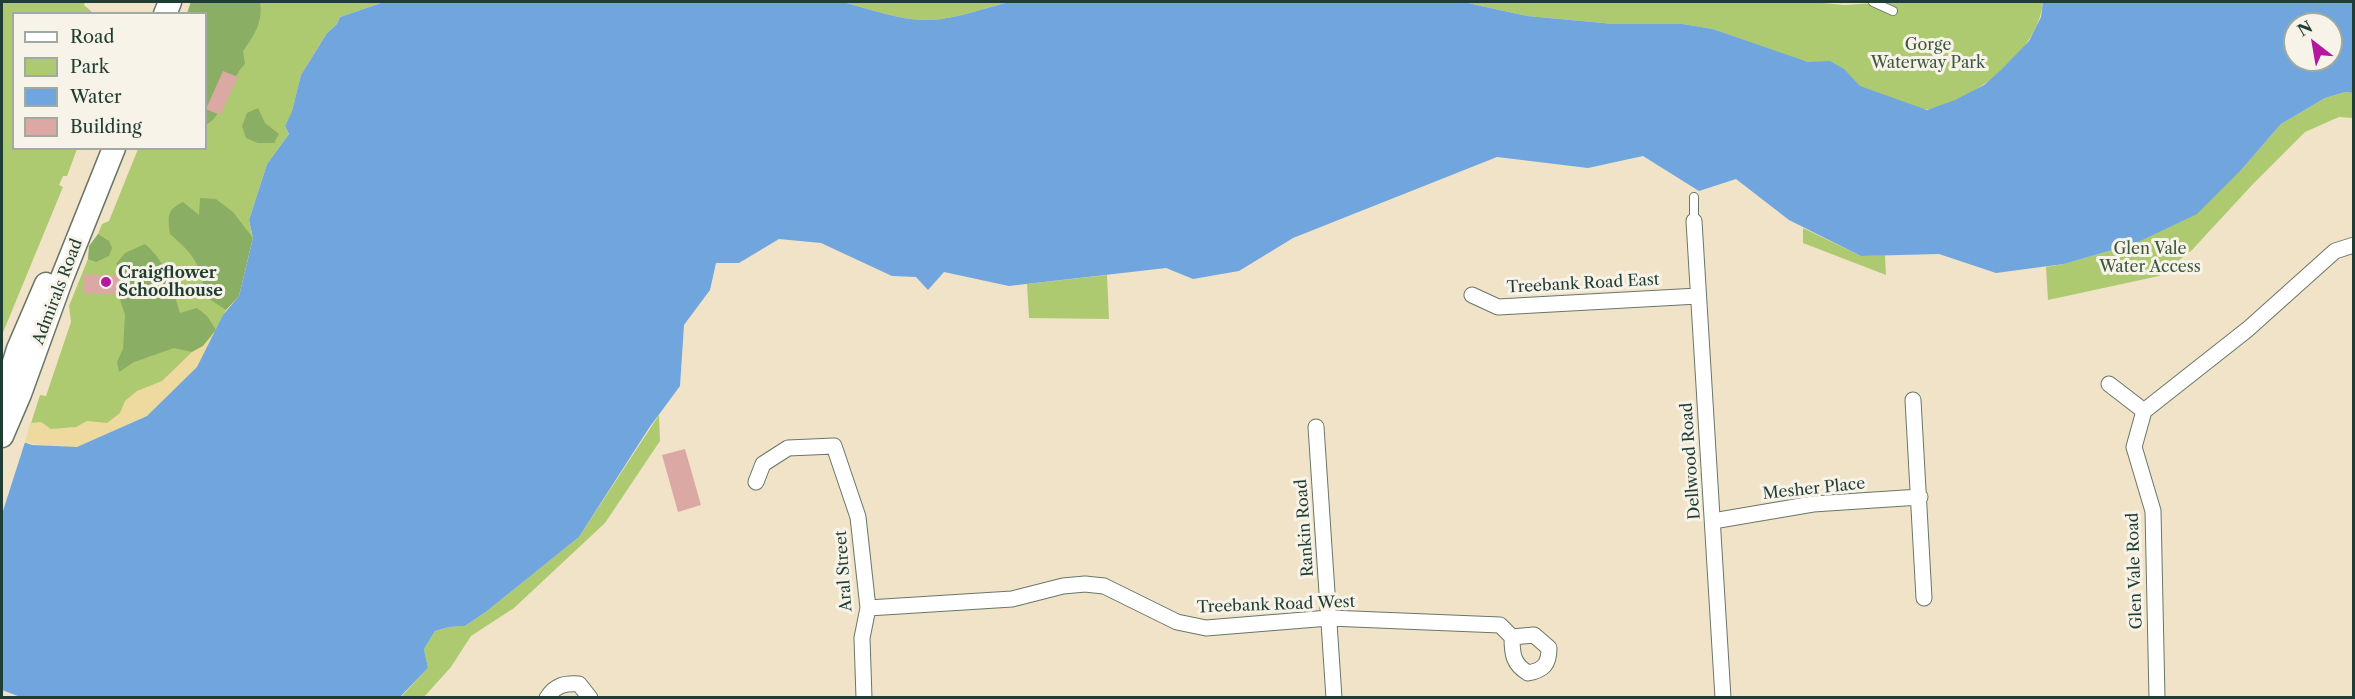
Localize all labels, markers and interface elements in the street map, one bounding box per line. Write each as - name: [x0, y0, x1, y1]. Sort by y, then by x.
- legend: [12, 12, 207, 150]
- north arrow: [2283, 12, 2343, 72]
- text: N: [2294, 16, 2316, 40]
- text: Road: [70, 26, 115, 48]
- park label: Gorge Waterway Park: [1871, 35, 1985, 73]
- text: Park: [70, 56, 109, 78]
- text: Water: [70, 86, 122, 108]
- text: Building: [70, 116, 142, 138]
- street label: Admirals Road: [29, 236, 87, 348]
- park label: Glen Vale Water Access: [2099, 239, 2201, 277]
- place label: Craigflower Schoolhouse: [118, 263, 223, 301]
- street label: Treebank Road East: [1506, 270, 1660, 298]
- marker: Craigflower Schoolhouse: [99, 275, 113, 289]
- street label: Dellwood Road: [1677, 402, 1705, 520]
- street label: Mesher Place: [1762, 474, 1866, 504]
- street label: Rankin Road: [1292, 478, 1318, 578]
- street label: Glen Vale Road: [2123, 512, 2147, 630]
- street label: Aral Street: [832, 530, 856, 612]
- street label: Treebank Road West: [1196, 593, 1356, 617]

